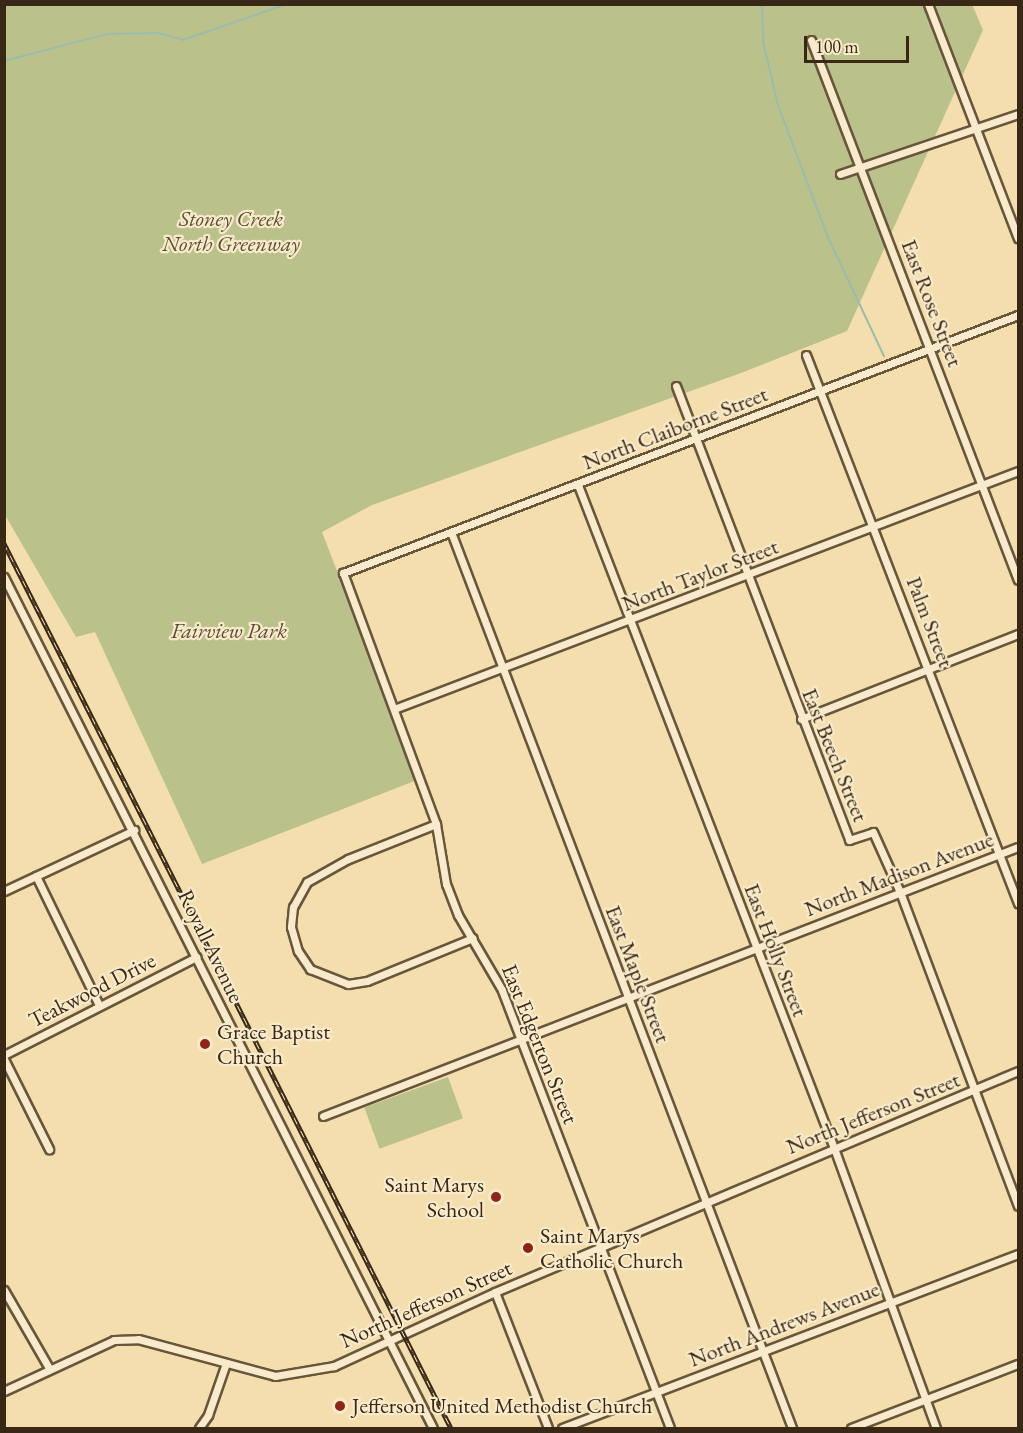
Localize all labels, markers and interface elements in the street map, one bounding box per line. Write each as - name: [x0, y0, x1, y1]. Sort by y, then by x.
- scale bar: [807, 24, 912, 62]
- text: 100 m: [815, 35, 859, 58]
- park label: Stoney Creek North Greenway: [162, 205, 300, 256]
- street label: East Rose Street: [896, 236, 968, 370]
- street label: North Claiborne Street: [579, 381, 771, 475]
- street label: North Taylor Street: [618, 533, 782, 617]
- street label: Palm Street: [901, 573, 959, 671]
- park label: Fairview Park: [171, 618, 287, 644]
- street label: East Beech Street: [796, 684, 874, 826]
- street label: North Madison Avenue: [801, 826, 997, 922]
- street label: East Holly Street: [739, 880, 813, 1020]
- street label: Royall Avenue: [172, 885, 250, 1007]
- street label: East Maple Street: [600, 902, 676, 1046]
- street label: Teakwood Drive: [24, 947, 160, 1033]
- street label: East Edgerton Street: [496, 960, 584, 1128]
- place label: Grace Baptist Church: [217, 1018, 330, 1070]
- marker: Grace Baptist Church: [198, 1037, 212, 1051]
- street label: North Jefferson Street: [782, 1066, 964, 1160]
- place label: Saint Marys School: [384, 1171, 484, 1222]
- marker: Saint Marys School: [489, 1190, 503, 1204]
- place label: Saint Marys Catholic Church: [540, 1222, 683, 1274]
- marker: Saint Marys Catholic Church: [521, 1241, 535, 1255]
- street label: North Jefferson Street: [336, 1254, 516, 1354]
- street label: North Andrews Avenue: [685, 1275, 883, 1373]
- place label: Jefferson United Methodist Church: [352, 1393, 652, 1419]
- marker: Jefferson United Methodist Church: [333, 1399, 347, 1413]

